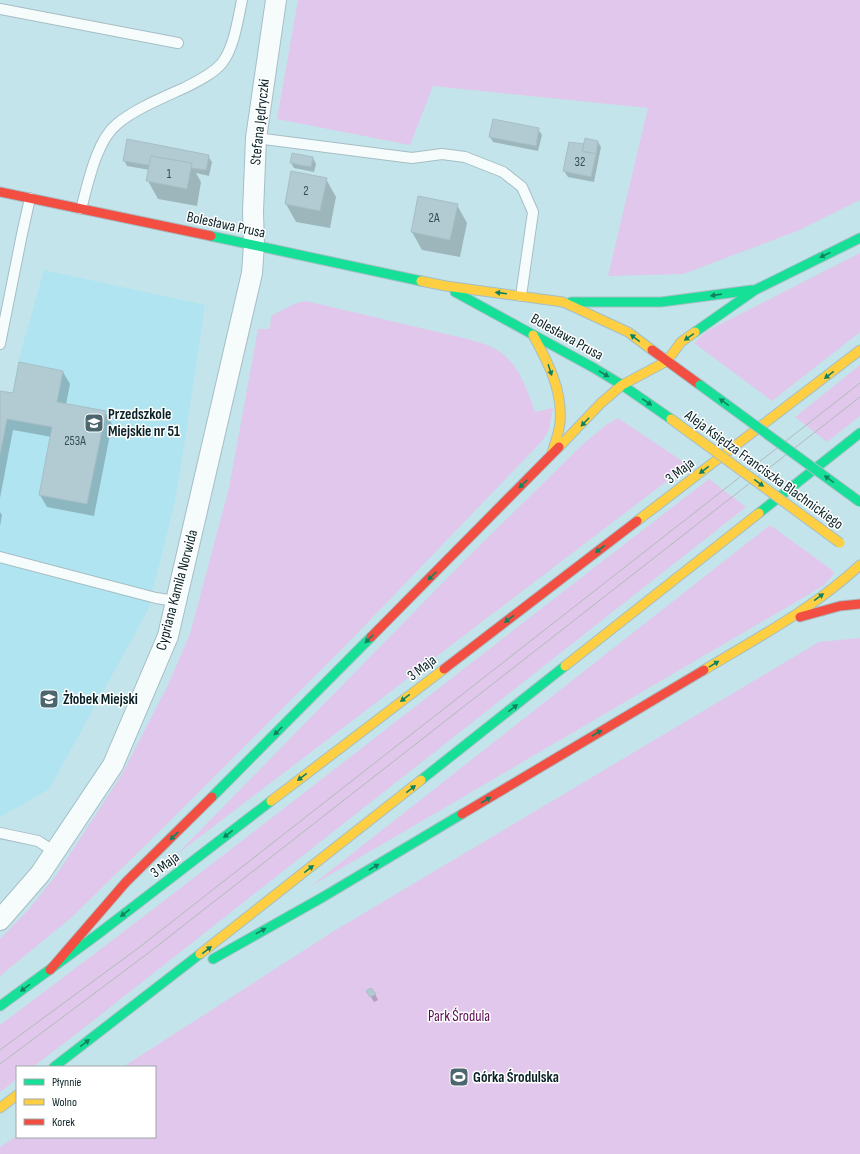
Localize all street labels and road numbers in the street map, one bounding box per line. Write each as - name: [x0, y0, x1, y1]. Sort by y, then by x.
- street label: Stefana Jędryczki: [246, 78, 274, 166]
- street label: Bolesława Prusa: [185, 207, 267, 243]
- street label: Bolesława Prusa: [527, 309, 607, 365]
- street label: Aleja Księdza Franciszka Blachnickiego: [680, 405, 847, 534]
- street label: 3 Maja: [662, 454, 699, 488]
- street label: Cypriana Kamila Norwida: [152, 527, 202, 652]
- street label: 3 Maja: [404, 651, 441, 685]
- street label: 3 Maja: [147, 848, 184, 882]

